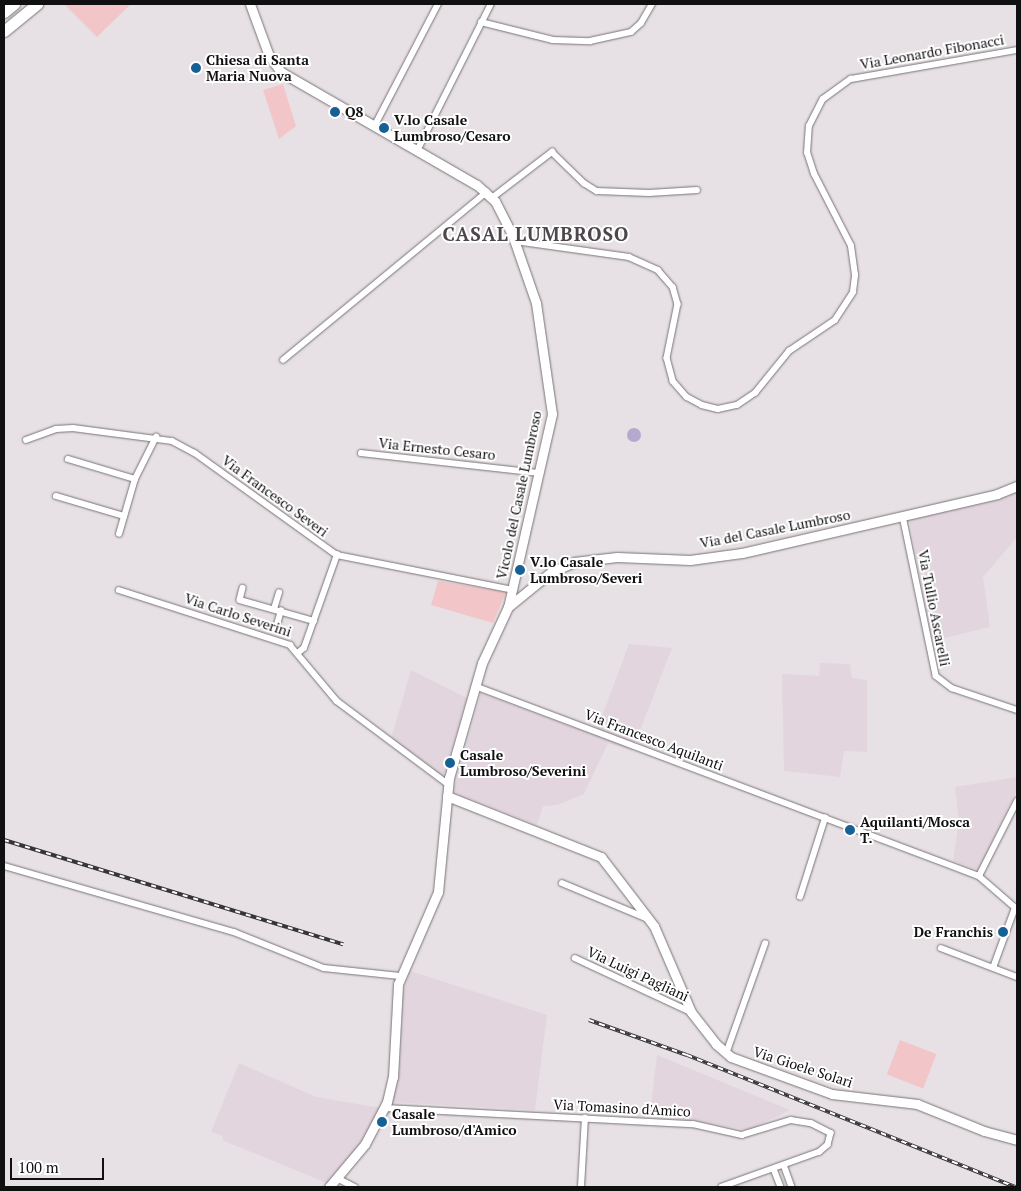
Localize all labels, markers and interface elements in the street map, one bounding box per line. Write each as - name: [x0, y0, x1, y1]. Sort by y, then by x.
- street label: Via Leonardo Fibonacci: [859, 31, 1005, 73]
- place label: Chiesa di Santa Maria Nuova: [206, 52, 309, 84]
- marker: Chiesa di Santa Maria Nuova: [190, 62, 202, 74]
- place label: Q8: [345, 104, 363, 120]
- marker: Q8: [329, 106, 341, 118]
- place label: V.lo Casale Lumbroso/Cesaro: [394, 112, 511, 144]
- marker: V.lo Casale Lumbroso/Cesaro: [378, 122, 390, 134]
- district label: CASAL LUMBROSO: [441, 223, 631, 245]
- street label: Vicolo del Casale Lumbroso: [493, 409, 545, 581]
- street label: Via Ernesto Cesaro: [378, 435, 496, 463]
- street label: Via Francesco Severi: [219, 452, 331, 540]
- street label: Via del Casale Lumbroso: [698, 506, 852, 552]
- street label: Via Tullio Ascarelli: [914, 548, 954, 668]
- place label: V.lo Casale Lumbroso/Severi: [530, 554, 642, 586]
- marker: V.lo Casale Lumbroso/Severi: [514, 564, 526, 576]
- street label: Via Carlo Severini: [182, 590, 294, 640]
- street label: Via Francesco Aquilanti: [582, 706, 726, 774]
- place label: Casale Lumbroso/Severini: [460, 747, 586, 780]
- marker: Casale Lumbroso/Severini: [444, 757, 456, 769]
- place label: Aquilanti/Mosca T.: [860, 814, 970, 846]
- marker: Aquilanti/Mosca T.: [844, 824, 856, 836]
- place label: De Franchis: [914, 924, 993, 940]
- marker: De Franchis: [997, 926, 1009, 938]
- street label: Via Luigi Pagliani: [585, 943, 691, 1005]
- street label: Via Gioele Solari: [751, 1043, 855, 1091]
- street label: Via Tomasino d'Amico: [553, 1096, 691, 1120]
- place label: Casale Lumbroso/d'Amico: [392, 1106, 517, 1138]
- marker: Casale Lumbroso/d'Amico: [376, 1116, 388, 1128]
- scale bar: [12, 1148, 106, 1180]
- text: 100 m: [18, 1157, 59, 1177]

